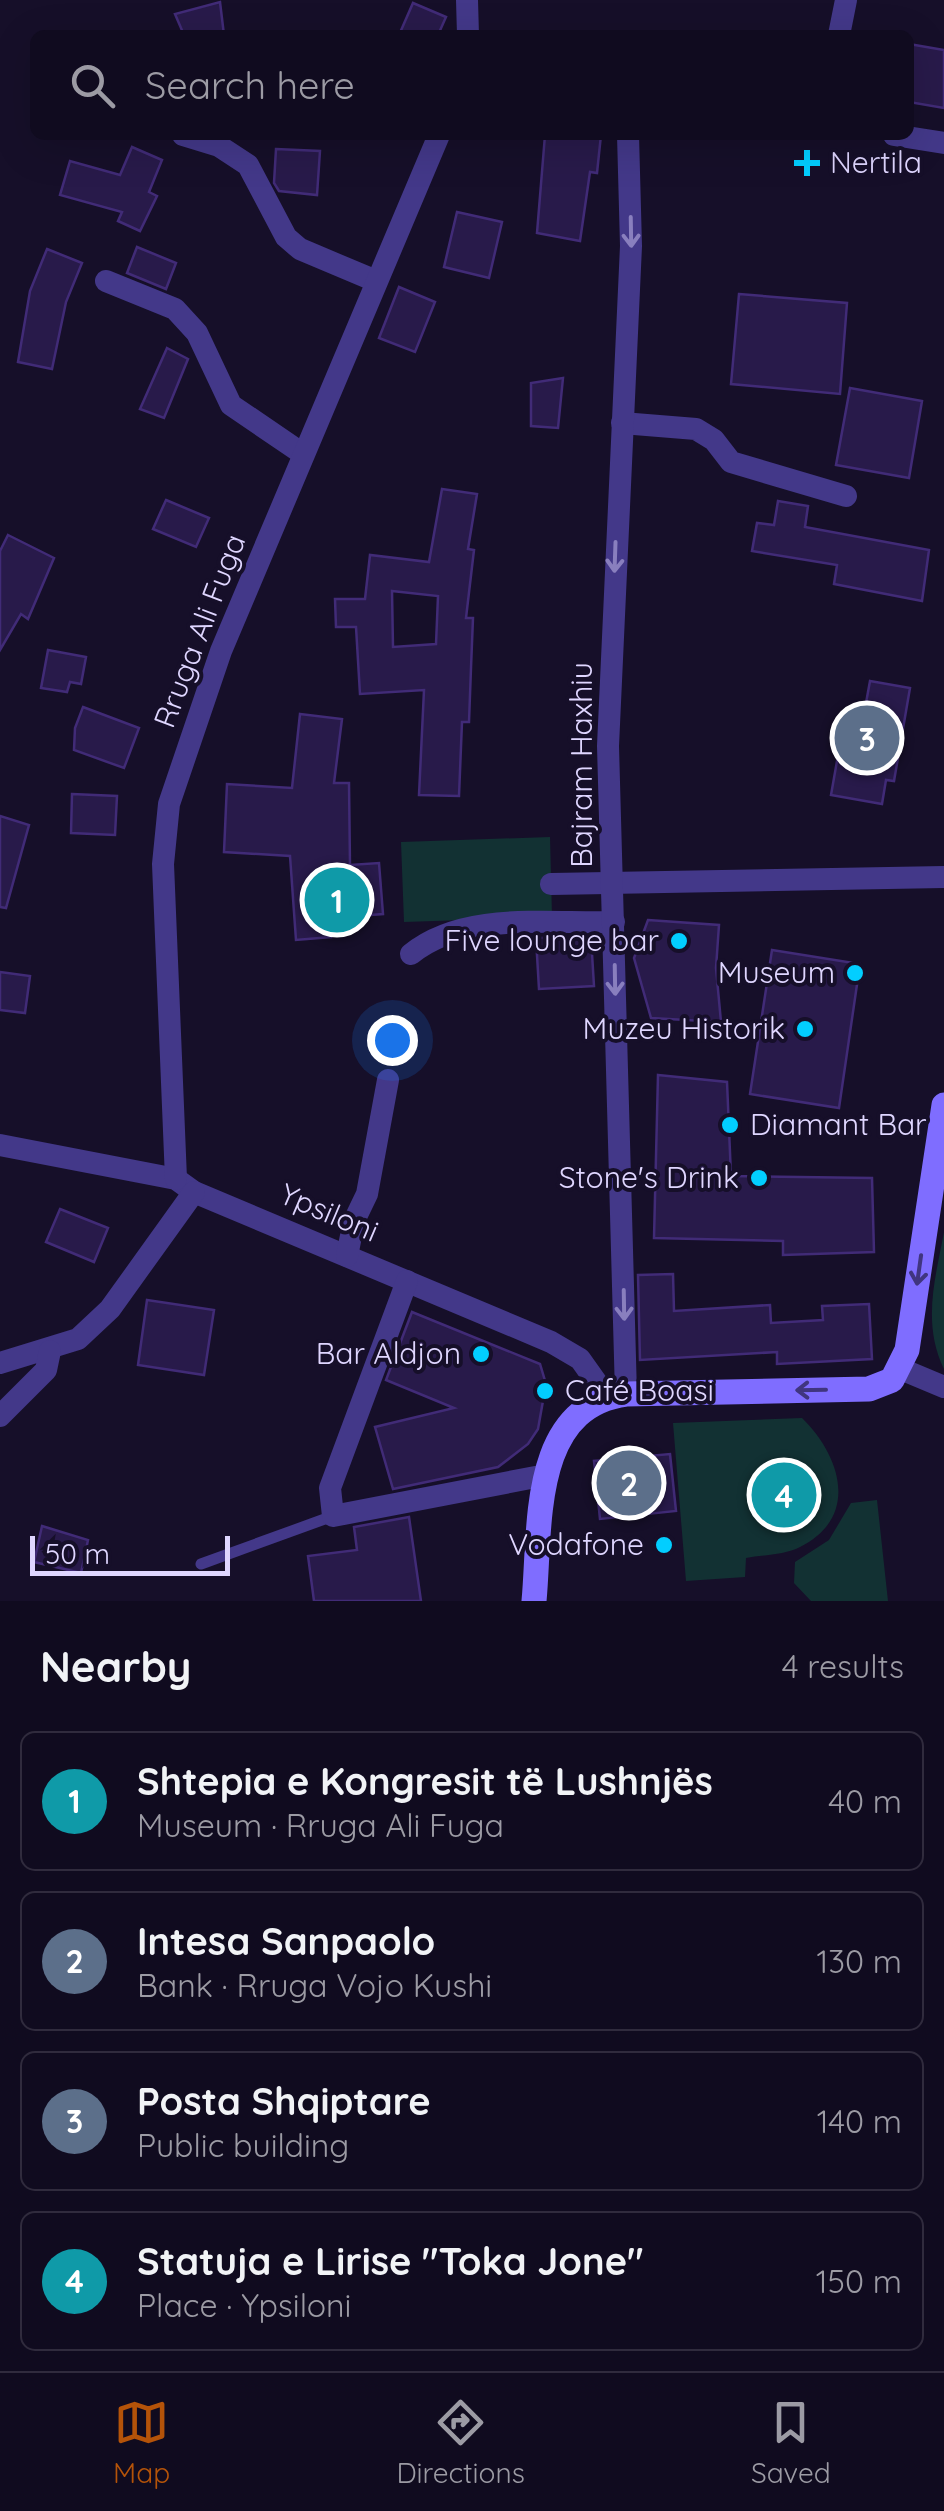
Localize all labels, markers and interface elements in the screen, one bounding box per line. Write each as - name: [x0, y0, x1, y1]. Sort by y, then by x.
- search box: [30, 30, 914, 140]
- icon: search: [65, 58, 120, 113]
- text: Search here: [145, 61, 355, 109]
- place label: Nertila: [830, 143, 922, 181]
- marker: Nertila: [794, 150, 820, 176]
- one-way arrow: [621, 216, 640, 248]
- street label: Rruga Ali Fuga: [145, 528, 253, 733]
- one-way arrow: [605, 540, 624, 572]
- street label: Bajram Haxhiu: [562, 662, 600, 868]
- pin: 3: [834, 700, 900, 776]
- pin: 1: [304, 862, 370, 938]
- place label: Five lounge bar: [444, 921, 659, 959]
- marker: Five lounge bar: [668, 930, 690, 952]
- place label: Museum: [718, 953, 835, 991]
- marker: Museum: [844, 962, 866, 984]
- one-way arrow: [606, 963, 625, 995]
- place label: Muzeu Historik: [583, 1009, 785, 1047]
- your location: [367, 1015, 418, 1066]
- marker: Muzeu Historik: [794, 1018, 816, 1040]
- place label: Diamant Bar: [750, 1105, 927, 1143]
- marker: Diamant Bar: [719, 1114, 741, 1136]
- place label: Stone's Drink: [559, 1158, 739, 1196]
- marker: Stone's Drink: [748, 1167, 770, 1189]
- street label: Ypsiloni: [274, 1174, 384, 1250]
- one-way arrow: [910, 1254, 928, 1286]
- one-way arrow: [614, 1288, 633, 1320]
- place label: Bar Aldjon: [316, 1334, 461, 1372]
- marker: Bar Aldjon: [470, 1343, 492, 1365]
- place label: Café Boasi: [565, 1371, 714, 1409]
- marker: Café Boasi: [534, 1380, 556, 1402]
- one-way arrow: [795, 1381, 827, 1400]
- pin: 2: [596, 1446, 662, 1520]
- pin: 4: [752, 1458, 816, 1532]
- place label: Vodafone: [508, 1525, 644, 1563]
- scale bar: [30, 1531, 230, 1576]
- marker: Vodafone: [653, 1534, 675, 1556]
- text: 50 m: [45, 1536, 110, 1571]
- text: Nearby: [40, 1640, 191, 1693]
- text: 4 results: [782, 1646, 904, 1686]
- text: Shtepia e Kongresit të Lushnjës: [137, 1757, 713, 1805]
- text: 1: [68, 1781, 81, 1821]
- text: 40 m: [828, 1781, 902, 1821]
- text: Museum · Rruga Ali Fuga: [137, 1805, 504, 1845]
- text: Intesa Sanpaolo: [137, 1917, 435, 1965]
- text: 2: [65, 1941, 84, 1981]
- text: 130 m: [816, 1941, 902, 1981]
- text: Bank · Rruga Vojo Kushi: [137, 1965, 492, 2005]
- text: Posta Shqiptare: [137, 2077, 431, 2125]
- text: 3: [66, 2101, 83, 2141]
- text: 140 m: [817, 2101, 902, 2141]
- text: Public building: [137, 2125, 349, 2165]
- text: Statuja e Lirise "Toka Jone": [137, 2237, 643, 2285]
- text: 4: [65, 2261, 84, 2301]
- text: 150 m: [816, 2261, 902, 2301]
- text: Place · Ypsiloni: [137, 2285, 351, 2325]
- tab: Map: [113, 2395, 170, 2490]
- tab: Directions: [396, 2395, 525, 2490]
- tab: Saved: [751, 2395, 831, 2490]

